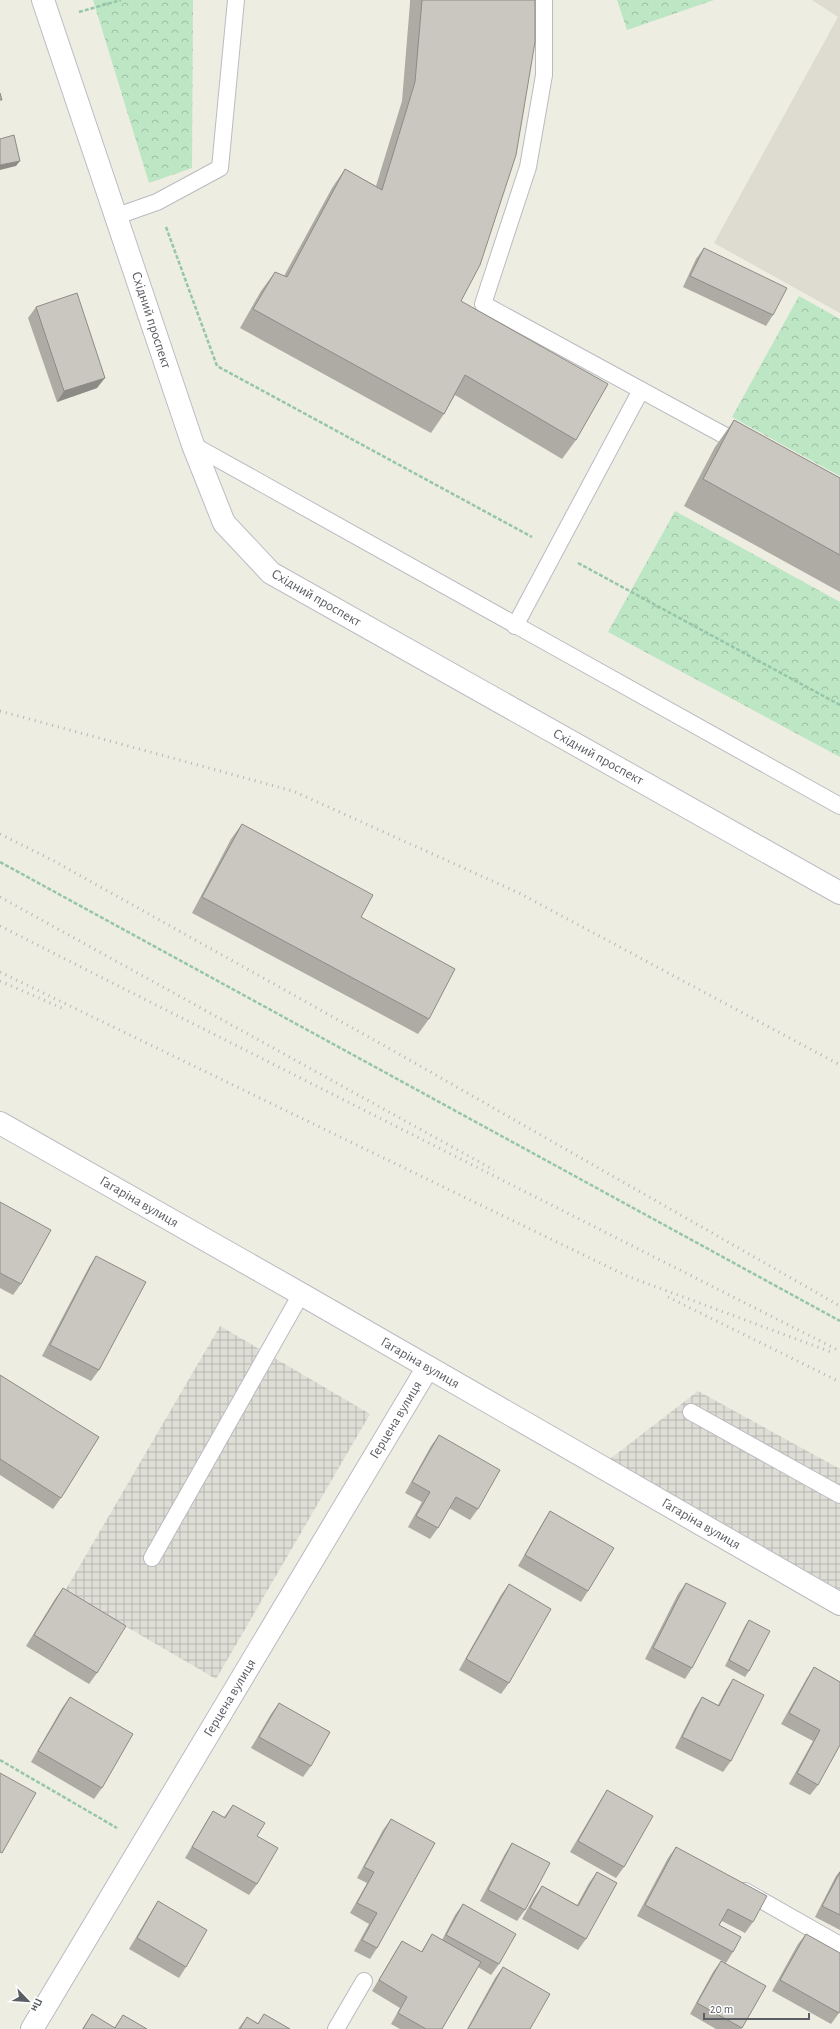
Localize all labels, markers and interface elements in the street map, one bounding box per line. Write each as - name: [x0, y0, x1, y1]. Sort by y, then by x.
- street label: Східний проспект: [129, 270, 174, 371]
- street label: Східний проспект: [269, 567, 364, 630]
- street label: Східний проспект: [551, 726, 646, 788]
- street label: Гагаріна вулиця: [97, 1174, 181, 1230]
- street label: Гагаріна вулиця: [378, 1335, 462, 1391]
- street label: Герцена вулиця: [367, 1379, 425, 1461]
- street label: Гагаріна вулиця: [659, 1496, 743, 1552]
- street label: Герцена вулиця: [201, 1657, 259, 1739]
- north arrow: [8, 1981, 48, 2021]
- scale bar: [704, 1995, 809, 2021]
- text: Пн: [29, 1997, 44, 2013]
- text: 20 m: [710, 2003, 733, 2015]

